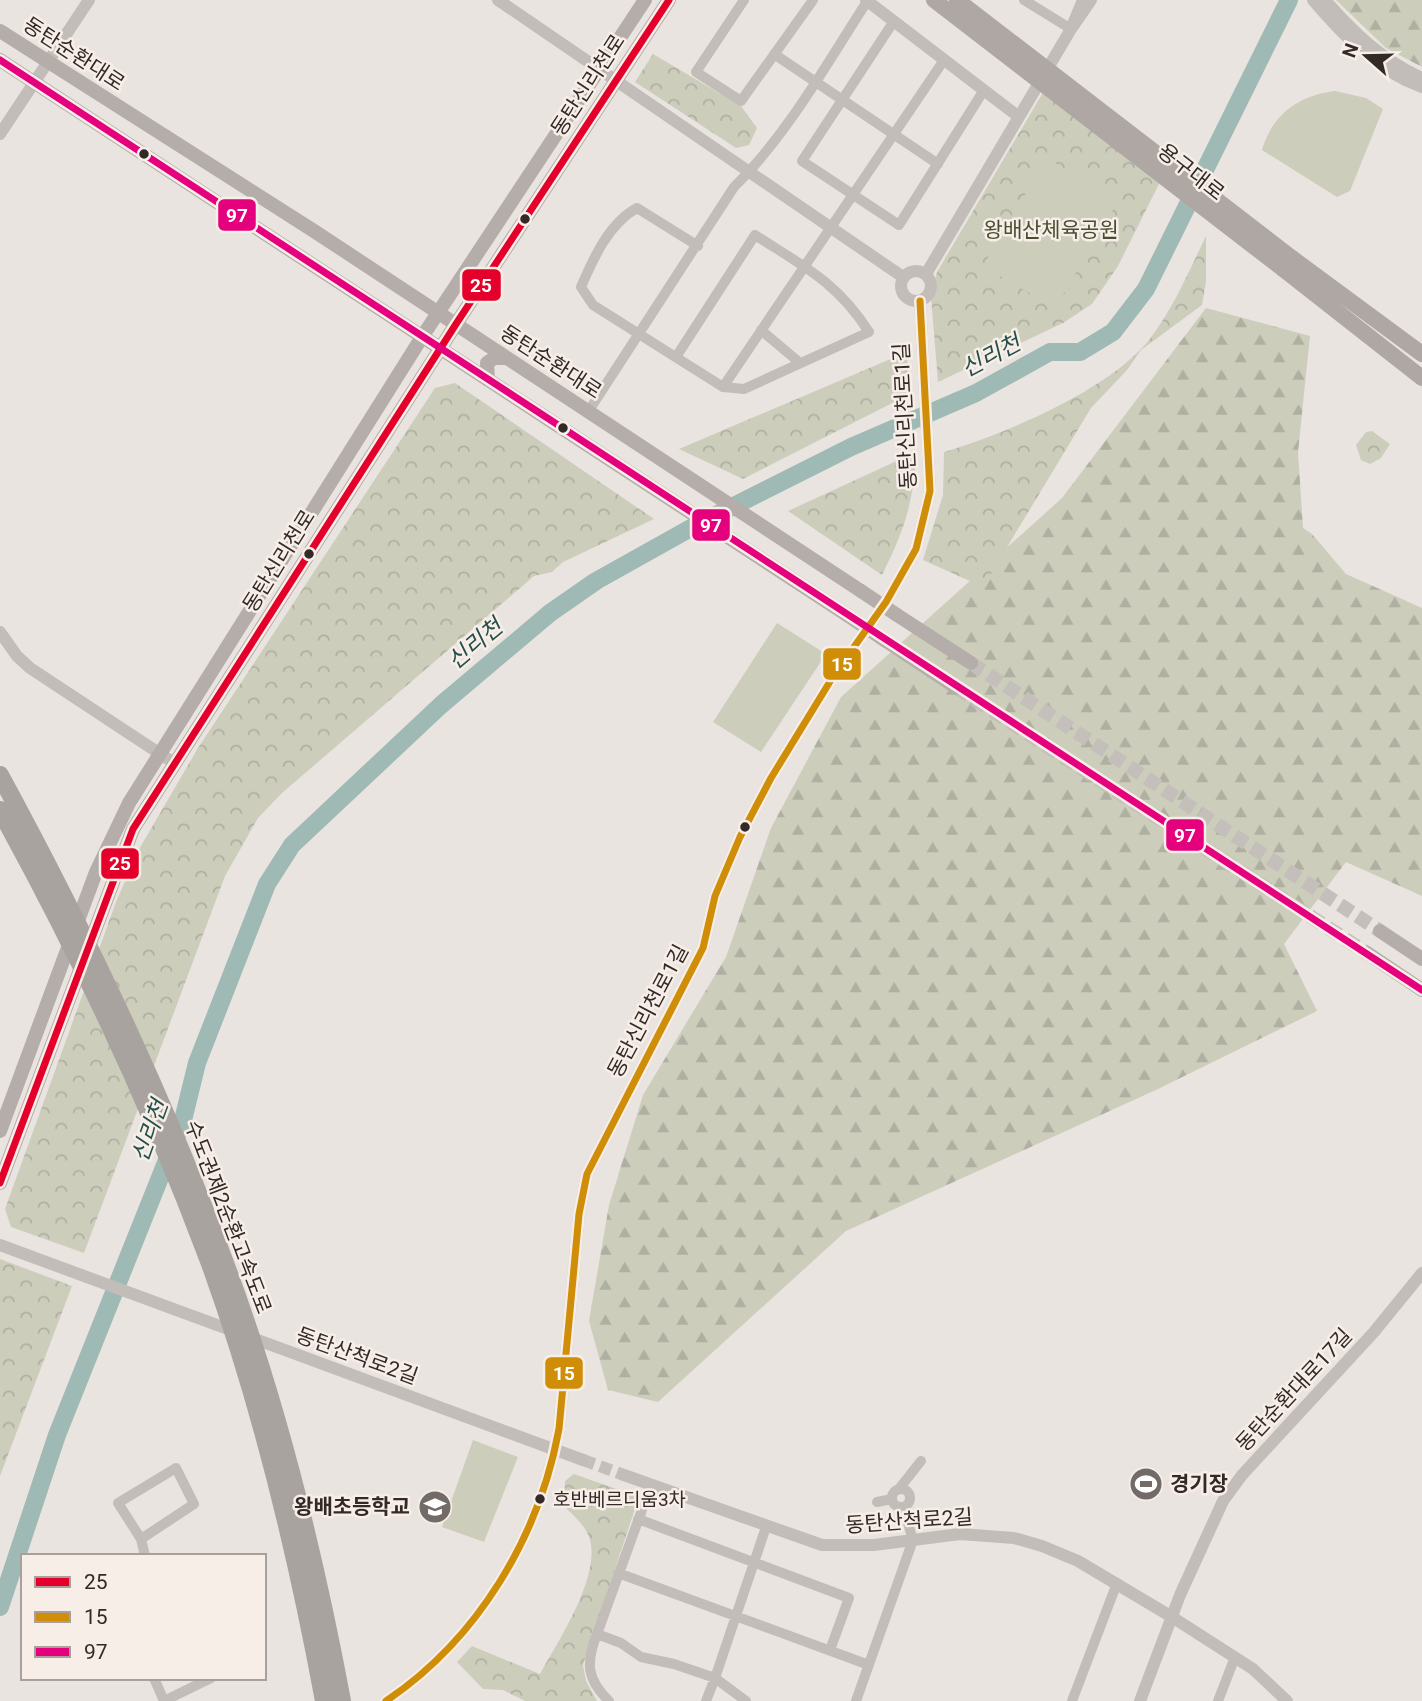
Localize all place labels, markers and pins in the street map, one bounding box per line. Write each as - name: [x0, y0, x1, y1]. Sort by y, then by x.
- unlabelled marker: [137, 147, 151, 161]
- unlabelled marker: [518, 212, 532, 226]
- unlabelled marker: [556, 421, 570, 435]
- unlabelled marker: [302, 547, 316, 561]
- unlabelled marker: [738, 820, 752, 834]
- sports icon: 경기장: [1127, 1465, 1165, 1503]
- place label: 경기장: [1170, 1472, 1228, 1496]
- school or university icon: 왕배초등학교: [416, 1488, 454, 1526]
- place label: 호반베르디움3차: [553, 1488, 686, 1511]
- marker: 호반베르디움3차: [533, 1492, 547, 1506]
- place label: 왕배초등학교: [294, 1495, 410, 1519]

